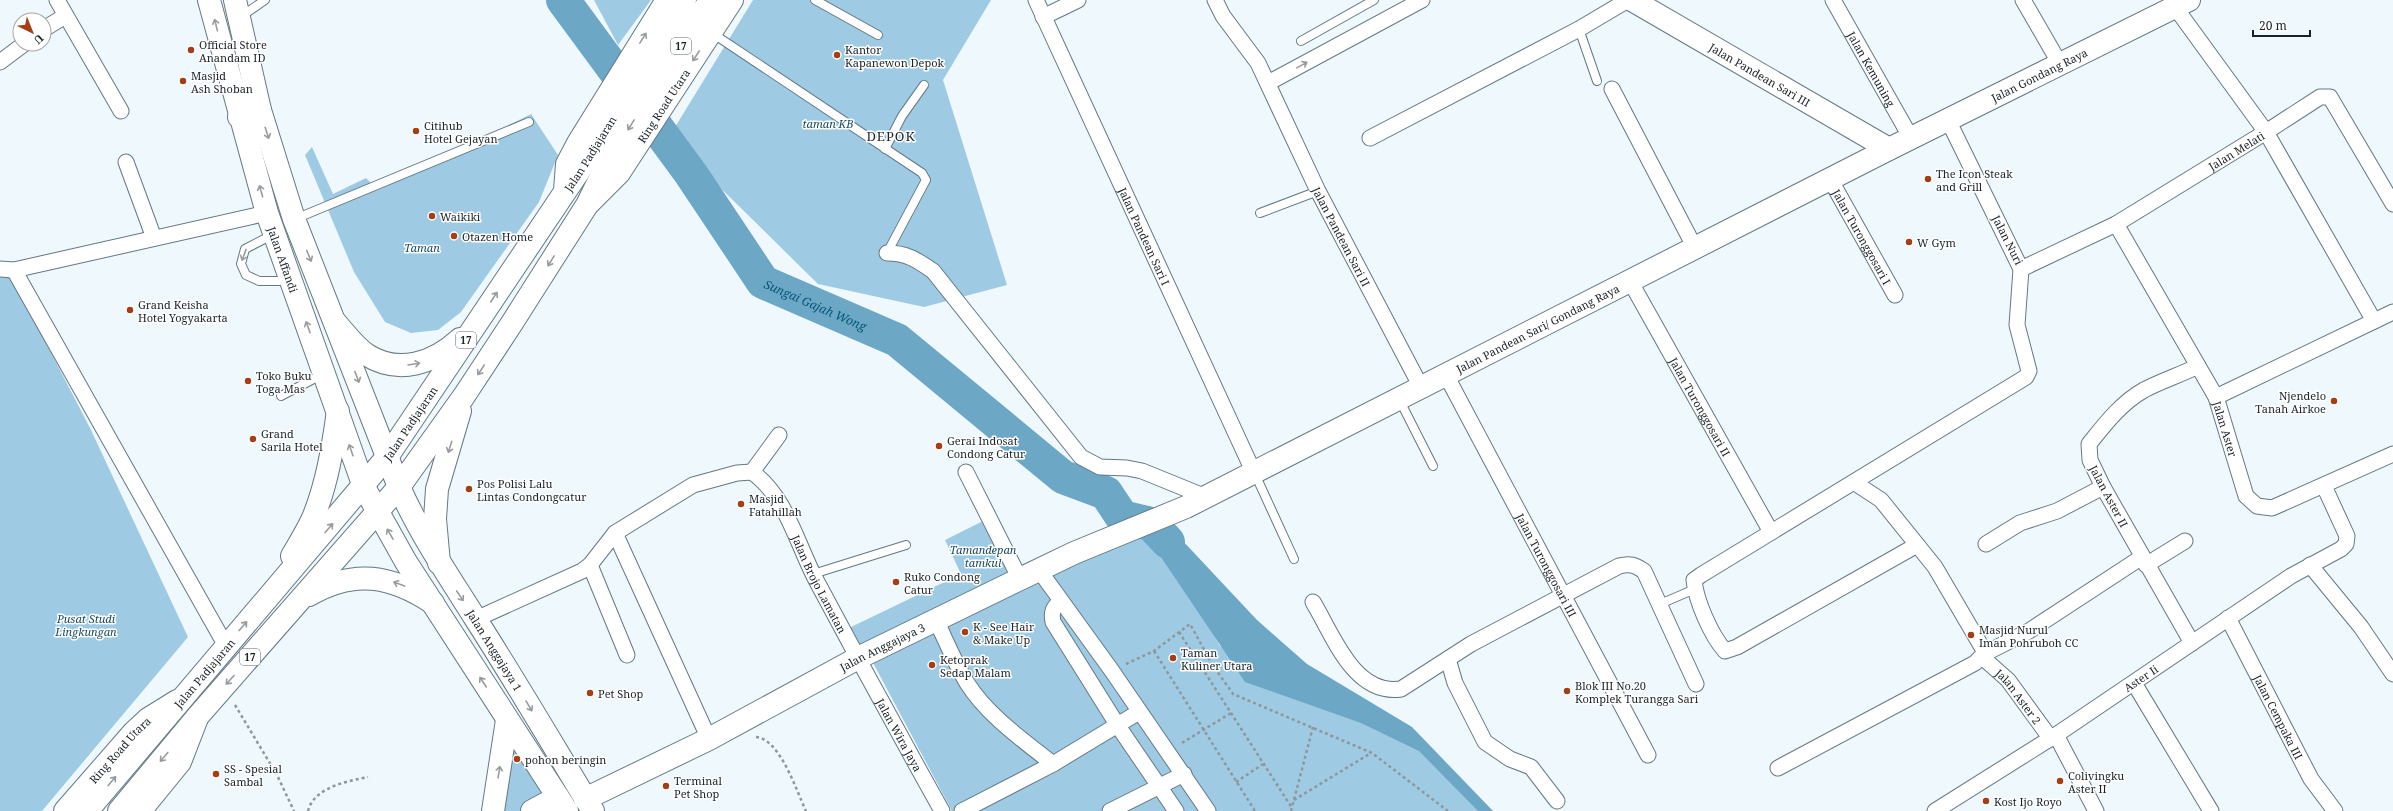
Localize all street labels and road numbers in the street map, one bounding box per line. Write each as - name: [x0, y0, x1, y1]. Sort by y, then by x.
- street label: Jalan Kemuning: [1844, 28, 1899, 109]
- road number: 17: [671, 38, 691, 54]
- street label: Jalan Pandean Sari III: [1706, 39, 1813, 109]
- street label: Jalan Gondang Raya: [1988, 44, 2090, 105]
- street label: Ring Road Utara: [633, 66, 693, 145]
- street label: Jalan Padjajaran: [559, 113, 619, 195]
- street label: Jalan Melati: [2204, 127, 2267, 174]
- street label: Jalan Pandean Sari II: [1309, 183, 1374, 289]
- street label: Jalan Pandean Sari I: [1115, 184, 1174, 288]
- street label: Jalan Turonggosari I: [1829, 185, 1895, 287]
- street label: Jalan Nuri: [1989, 212, 2027, 268]
- street label: Jalan Affandi: [265, 223, 302, 295]
- street label: Jalan Pandean Sari/ Gondang Raya: [1452, 280, 1622, 376]
- road number: 17: [456, 332, 476, 348]
- street label: Jalan Turonggosari II: [1666, 354, 1734, 459]
- street label: Jalan Padjajaran: [379, 383, 440, 464]
- street label: Jalan Aster: [2210, 398, 2241, 459]
- street label: Jalan Aster II: [2086, 461, 2132, 530]
- street label: Jalan Turonggosari III: [1513, 510, 1581, 619]
- street label: Jalan Brojo Lamatan: [789, 531, 850, 635]
- street label: Jalan Anggajaya 1: [463, 605, 526, 693]
- street label: Jalan Anggajaya 3: [836, 619, 927, 675]
- street label: Jalan Padjajaran: [170, 635, 238, 712]
- road number: 17: [240, 649, 260, 665]
- street label: Aster Ii: [2121, 661, 2161, 695]
- street label: Jalan Aster 2: [1992, 664, 2045, 727]
- street label: Jalan Cempaka III: [2250, 671, 2307, 762]
- street label: Jalan Wira Jaya: [873, 695, 926, 774]
- street label: Ring Road Utara: [85, 713, 154, 786]

